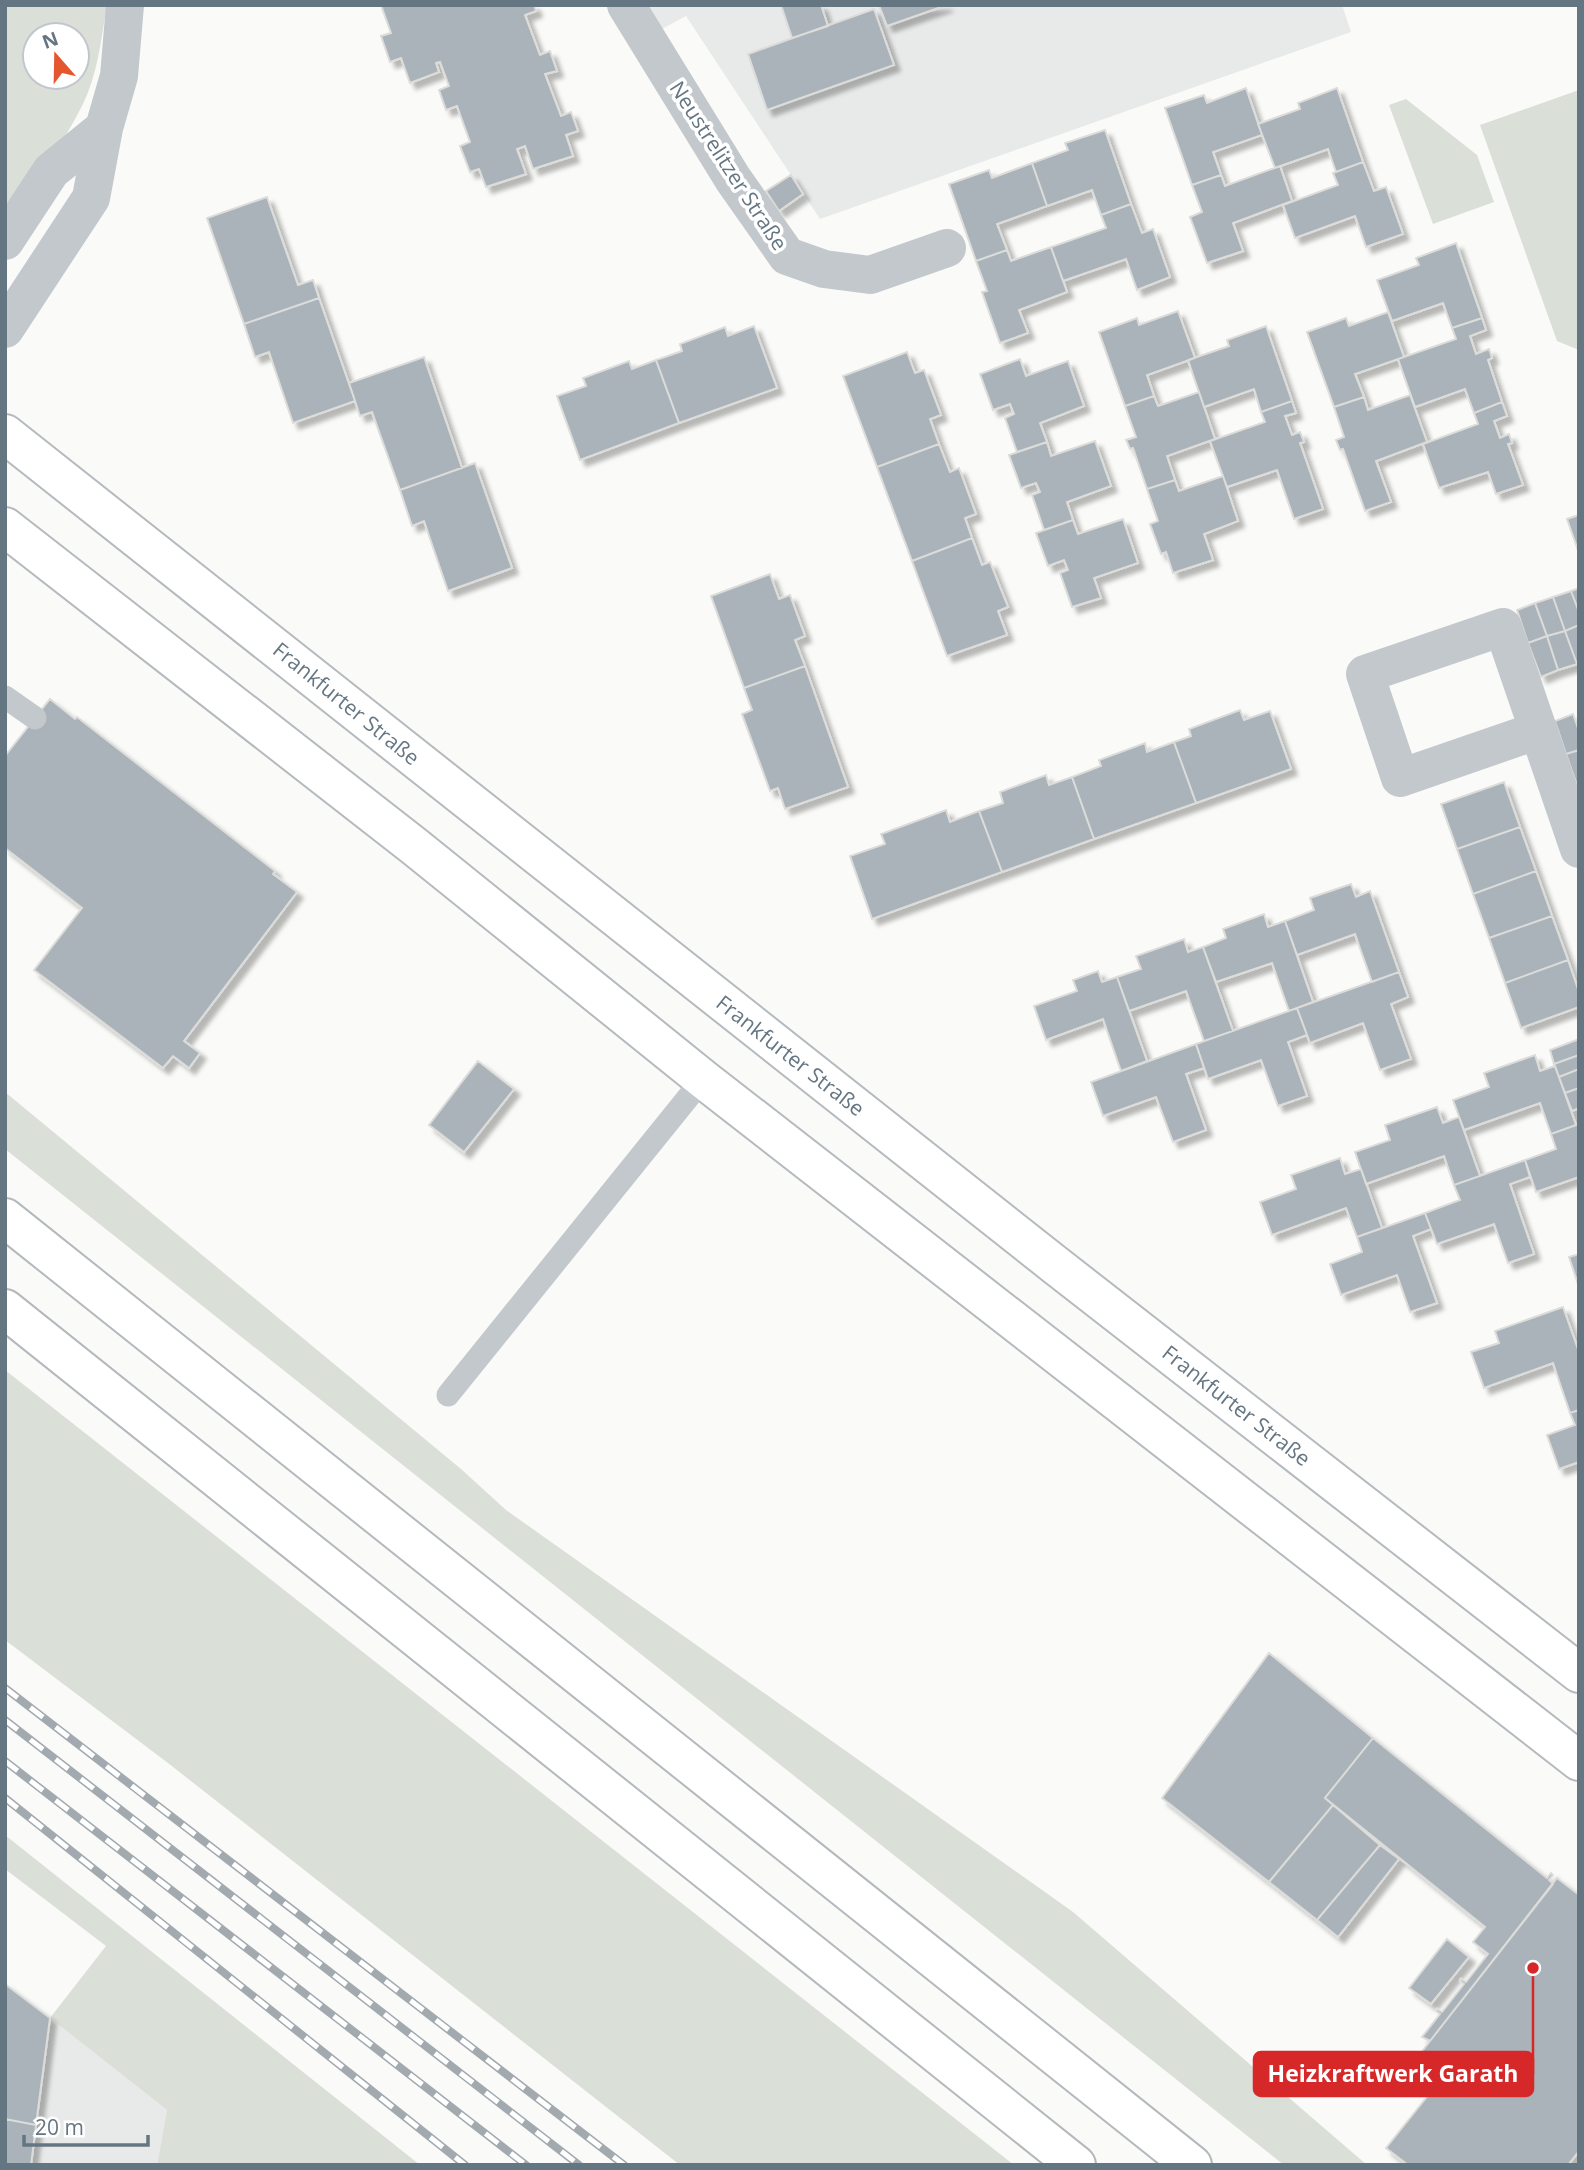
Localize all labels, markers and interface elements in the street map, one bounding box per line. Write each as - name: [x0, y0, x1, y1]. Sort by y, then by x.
- north arrow: [21, 21, 91, 91]
- text: N: [38, 25, 62, 55]
- street label: Neustrelitzer Straße: [664, 76, 794, 255]
- street label: Frankfurter Straße: [267, 635, 426, 771]
- street label: Frankfurter Straße: [711, 988, 871, 1122]
- street label: Frankfurter Straße: [1157, 1338, 1317, 1472]
- callout: Heizkraftwerk Garath: [1254, 2052, 1533, 2096]
- text: Heizkraftwerk Garath: [1268, 2057, 1518, 2089]
- scale bar: [24, 2104, 149, 2148]
- text: 20 m: [35, 2113, 84, 2141]

